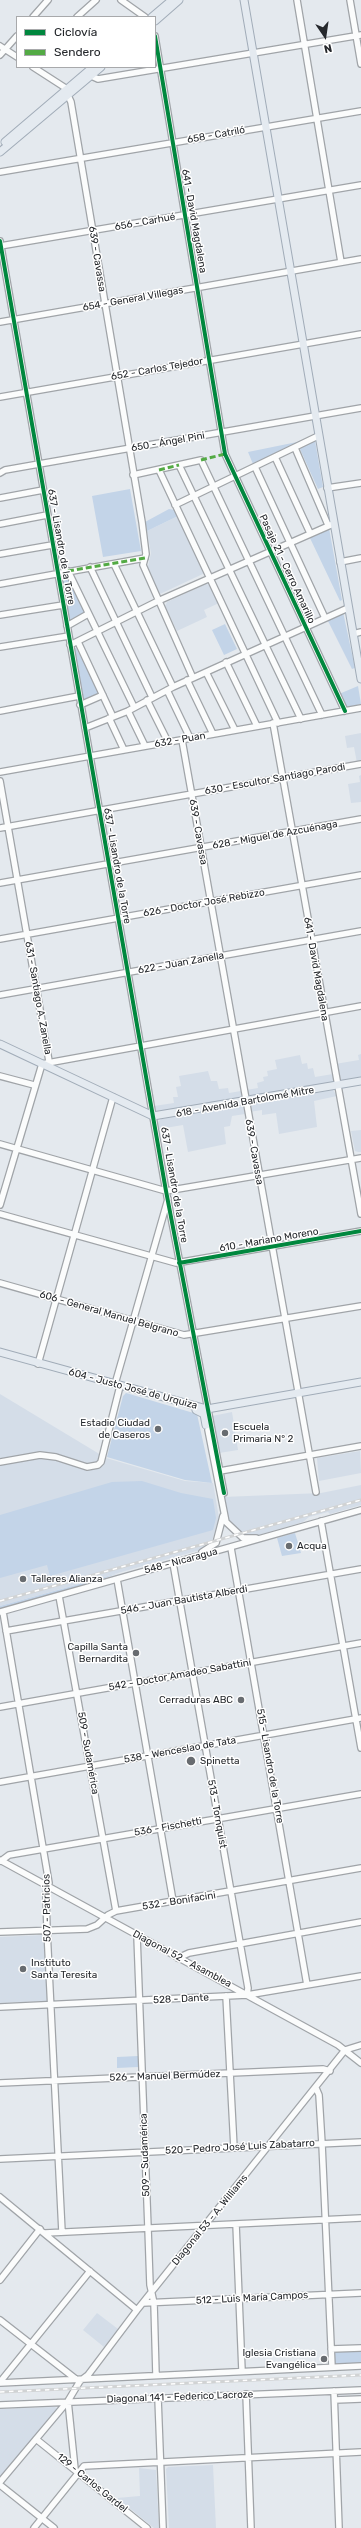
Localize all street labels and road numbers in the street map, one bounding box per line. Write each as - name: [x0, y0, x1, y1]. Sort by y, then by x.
- street label: 658 - Catriló: [186, 124, 246, 146]
- street label: 641 - David Magdalena: [179, 168, 209, 274]
- street label: 656 - Carhué: [114, 211, 176, 233]
- street label: 639 - Cavassa: [86, 225, 108, 293]
- street label: 654 - General Villegas: [82, 284, 184, 314]
- street label: 652 - Carlos Tejedor: [110, 355, 204, 383]
- street label: 650 - Ángel Pini: [130, 430, 206, 454]
- street label: 637 - Lisandro de la Torre: [45, 488, 77, 606]
- street label: Pasaje 21 - Cerro Amarillo: [256, 513, 318, 625]
- street label: 632 - Puan: [154, 730, 206, 750]
- street label: 630 - Escultor Santiago Parodi: [204, 761, 346, 797]
- street label: 639 - Cavassa: [186, 798, 210, 866]
- street label: 637 - Lisandro de la Torre: [101, 807, 133, 925]
- street label: 628 - Miguel de Azcuénaga: [212, 818, 338, 852]
- street label: 626 - Doctor José Rebizzo: [142, 886, 266, 920]
- street label: 641 - David Magdalena: [301, 916, 331, 1022]
- street label: 631 - Santiago A. Zanella: [22, 940, 54, 1056]
- street label: 622 - Juan Zanella: [137, 950, 225, 976]
- street label: 618 - Avenida Bartolomé Mitre: [175, 1084, 315, 1120]
- street label: 639 - Cavassa: [242, 1118, 266, 1186]
- street label: 637 - Lisandro de la Torre: [158, 1126, 190, 1244]
- street label: 610 - Mariano Moreno: [219, 1225, 319, 1255]
- street label: 606 - General Manuel Belgrano: [38, 1288, 180, 1340]
- street label: 604 - Justo José de Urquiza: [67, 1366, 199, 1412]
- street label: 548 - Nicaragua: [143, 1545, 219, 1577]
- street label: 546 - Juan Bautista Alberdi: [120, 1583, 248, 1617]
- street label: 542 - Doctor Amadeo Sabattini: [108, 1657, 252, 1693]
- street label: 515 - Lisandro de la Torre: [254, 1708, 286, 1824]
- street label: 509 - Sudamérica: [75, 1711, 101, 1795]
- street label: 538 - Wenceslao de Tata: [123, 1734, 237, 1766]
- street label: 513 - Tornquist: [205, 1779, 229, 1849]
- street label: 536 - Fischetti: [133, 1815, 203, 1839]
- street label: 507 - Patricios: [40, 1874, 54, 1942]
- street label: 532 - Bonifacini: [141, 1889, 217, 1913]
- street label: Diagonal 52 - Asamblea: [131, 1928, 233, 1990]
- street label: 528 - Dante: [153, 1992, 209, 2006]
- street label: 526 - Manuel Bermúdez: [109, 2068, 221, 2084]
- street label: 509 - Sudamérica: [138, 2113, 152, 2197]
- street label: 520 - Pedro José Luis Zabatarro: [165, 2137, 315, 2157]
- street label: Diagonal 53 - A. Williams: [170, 2172, 250, 2268]
- street label: 512 - Luis María Campos: [195, 2289, 309, 2307]
- street label: Diagonal 141 - Federico Lacroze: [106, 2388, 254, 2406]
- street label: 129 - Carlos Gardel: [54, 2451, 130, 2515]

